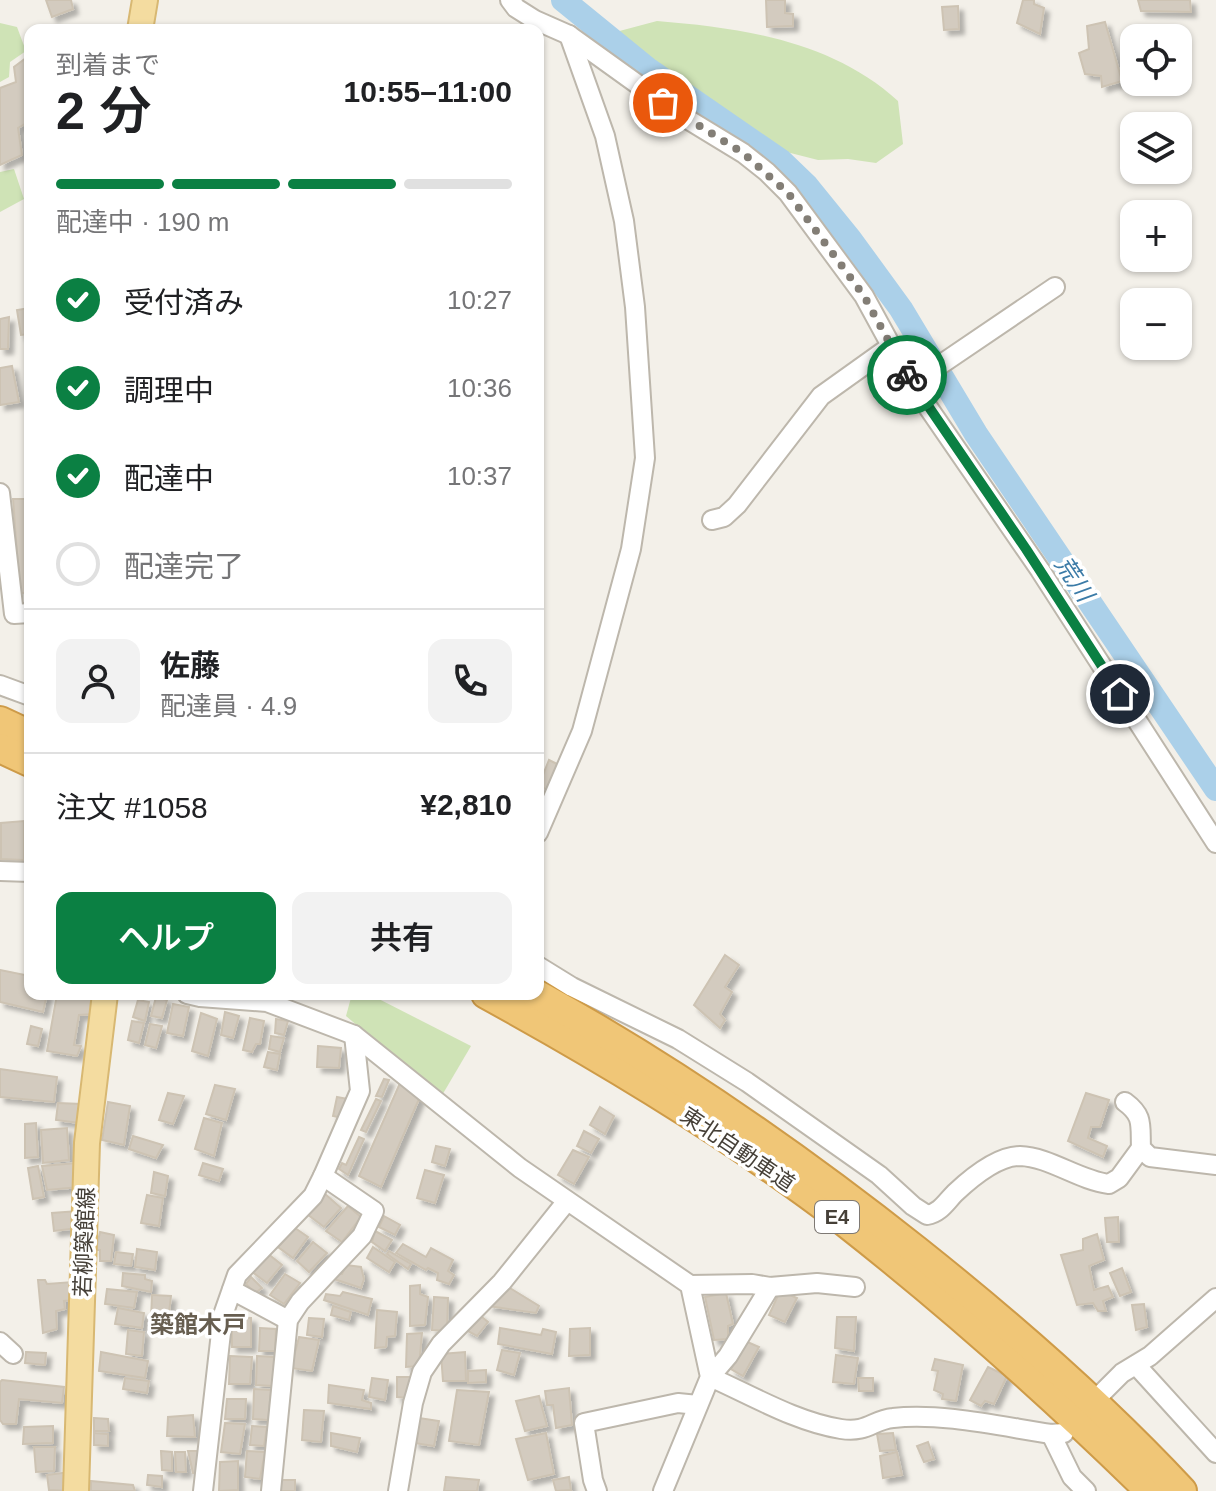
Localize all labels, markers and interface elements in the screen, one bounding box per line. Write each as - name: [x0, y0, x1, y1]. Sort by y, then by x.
- map controls: [1120, 24, 1192, 360]
- button: locate: [1120, 24, 1192, 96]
- text: 到着まで: [56, 50, 160, 80]
- pin: [629, 69, 697, 137]
- text: 10:55–11:00: [344, 75, 512, 108]
- icon: bag: [641, 81, 685, 125]
- text: 2 分: [56, 82, 151, 140]
- button: layers: [1120, 112, 1192, 184]
- button: +: [1120, 200, 1192, 272]
- text: 配達中 · 190 m: [56, 207, 229, 237]
- icon: check: [56, 278, 100, 322]
- text: 10:27: [447, 285, 512, 315]
- text: 受付済み: [124, 286, 244, 319]
- button: −: [1120, 288, 1192, 360]
- courier: [867, 335, 947, 415]
- icon: bike: [885, 353, 929, 397]
- icon: check: [56, 366, 100, 410]
- text: 10:36: [447, 373, 512, 403]
- text: 調理中: [124, 374, 214, 407]
- icon: check: [56, 454, 100, 498]
- text: 10:37: [447, 461, 512, 491]
- text: 配達中: [124, 462, 214, 495]
- text: 配達完了: [124, 550, 244, 583]
- water label: 荒川: [1050, 551, 1101, 609]
- button: person: [56, 639, 140, 723]
- button: phone: [428, 639, 512, 723]
- text: 佐藤: [160, 649, 220, 682]
- pin: [1086, 660, 1154, 728]
- icon: home: [1098, 672, 1142, 716]
- text: 配達員 · 4.9: [160, 691, 297, 721]
- text: ¥2,810: [420, 788, 512, 821]
- text: 注文 #1058: [56, 791, 208, 824]
- button: ヘルプ: [56, 892, 276, 984]
- button: 共有: [292, 892, 512, 984]
- street label: 東北自動車道: [676, 1102, 799, 1197]
- street label: 若柳築館線: [70, 1187, 99, 1297]
- road number: E4: [815, 1201, 859, 1233]
- district label: 築館木戸: [150, 1311, 246, 1338]

